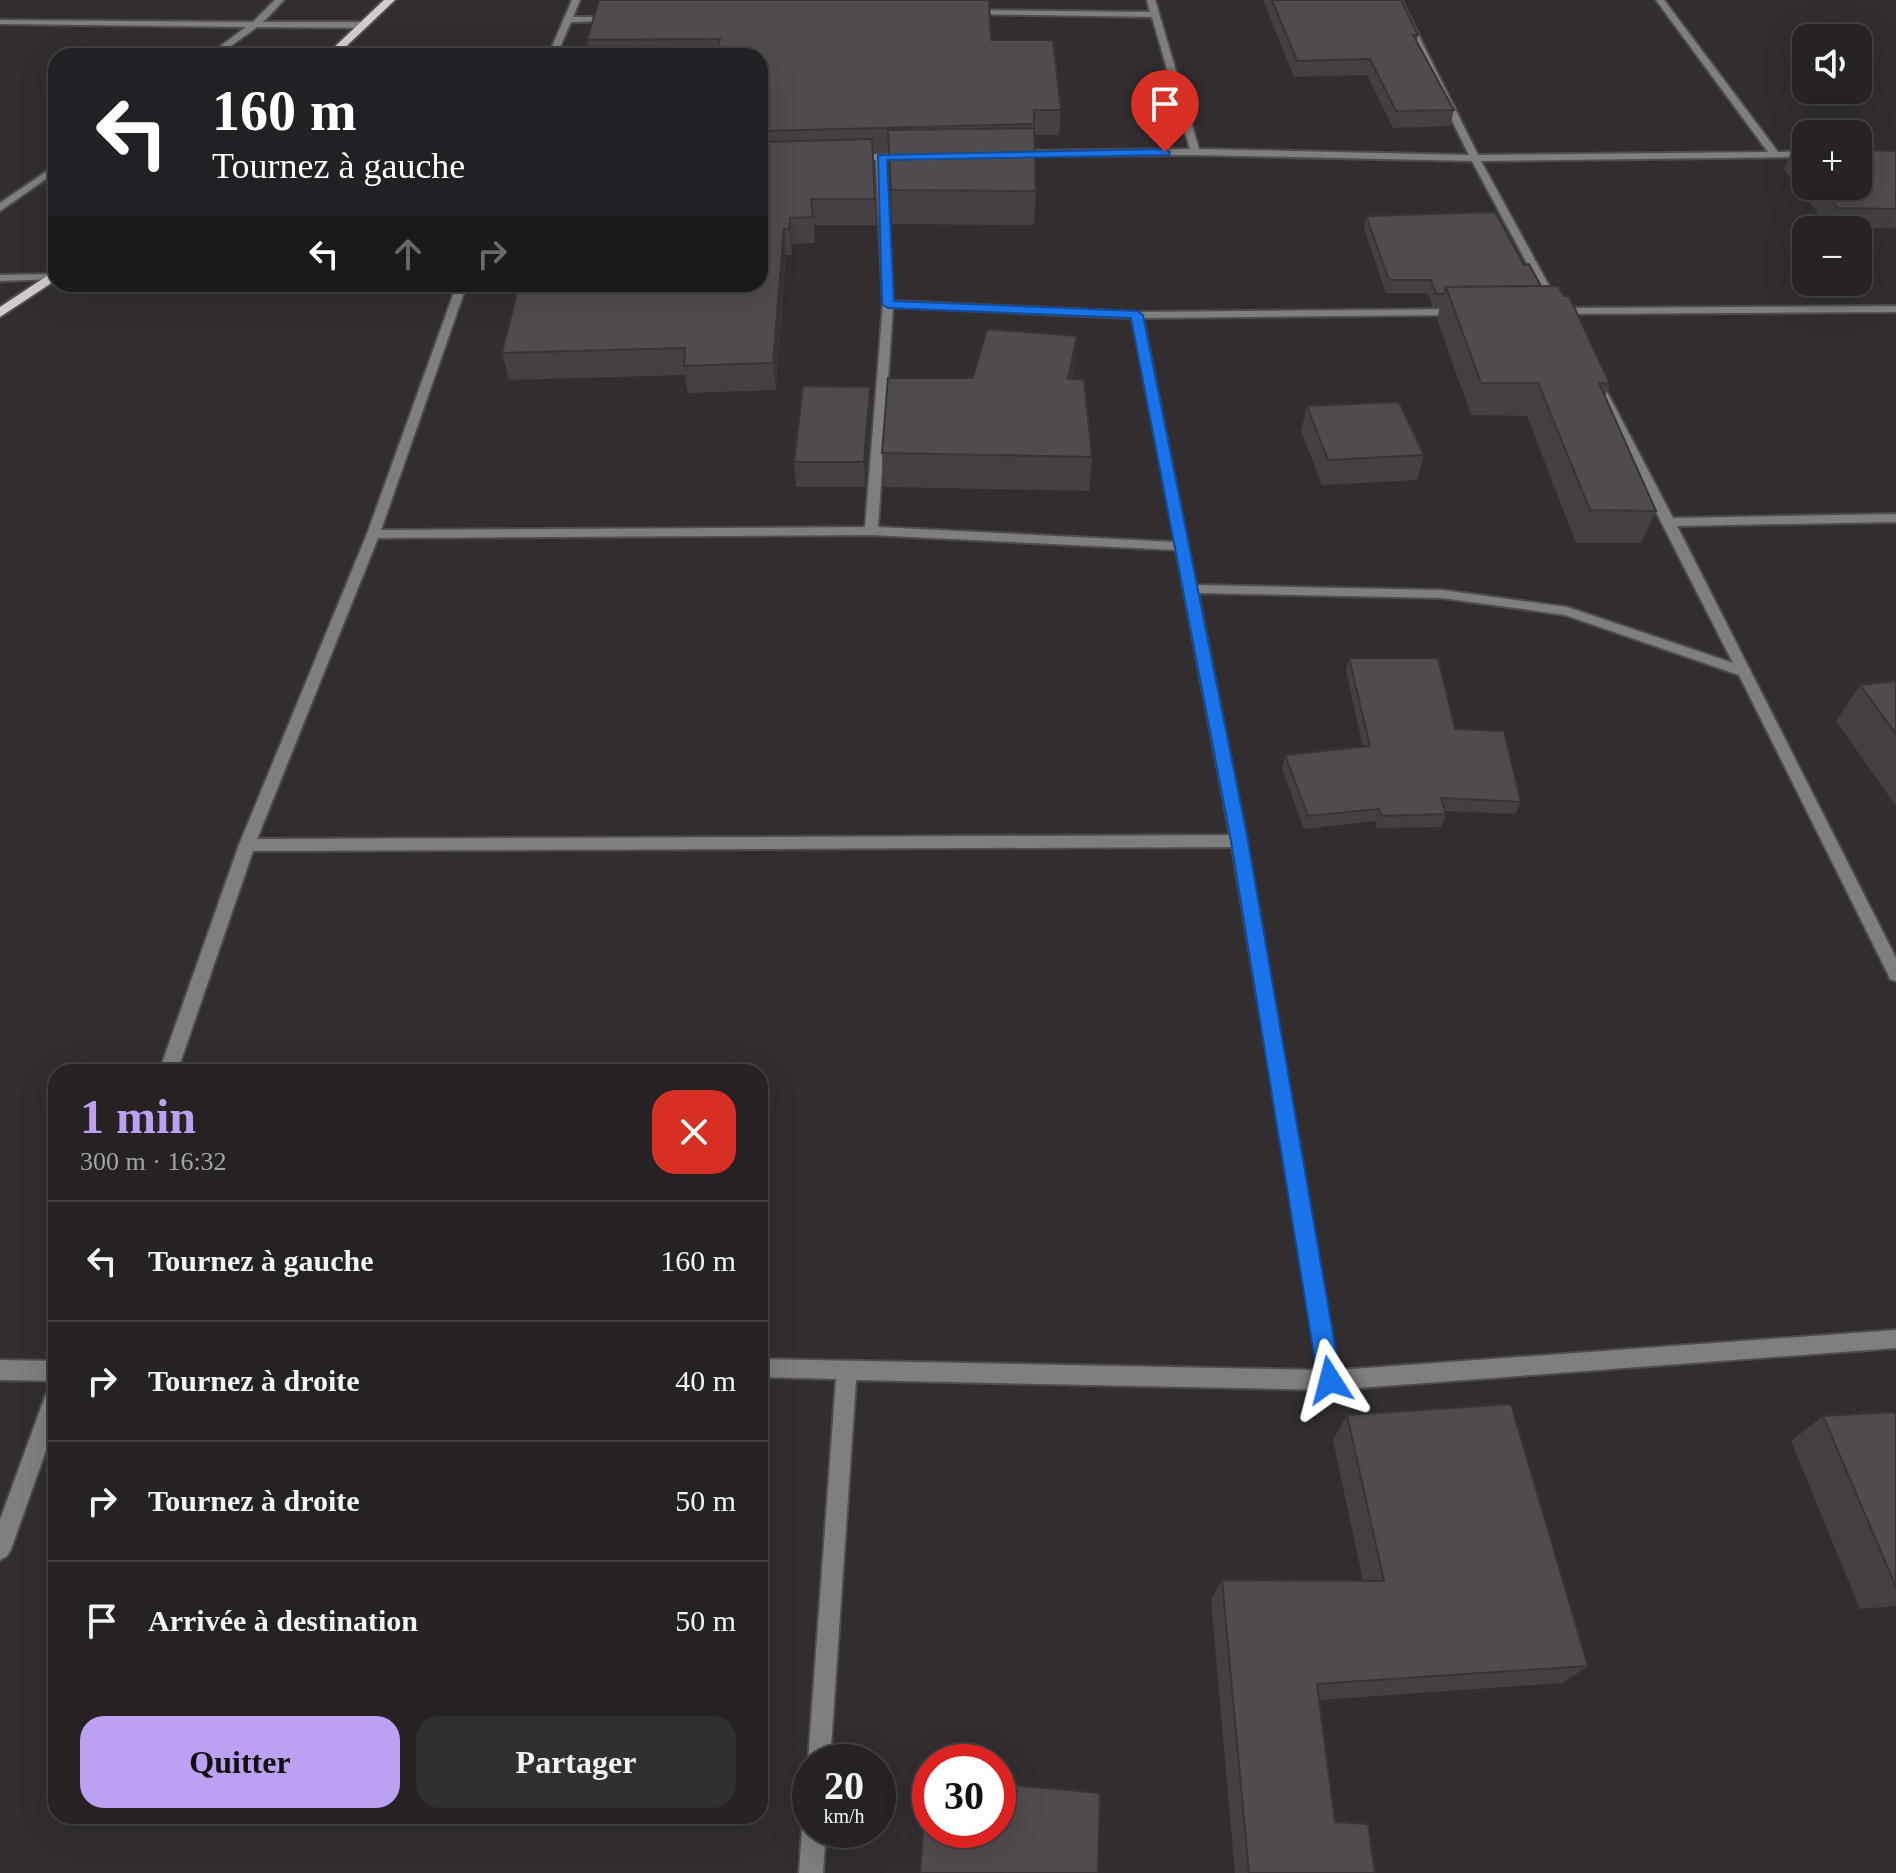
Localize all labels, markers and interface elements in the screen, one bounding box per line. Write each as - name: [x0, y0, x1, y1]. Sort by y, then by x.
- map controls: [1792, 24, 1872, 296]
- button: sound: [1792, 24, 1872, 104]
- pin: [1131, 70, 1199, 152]
- icon: left: [80, 80, 184, 184]
- text: 160 m: [212, 80, 357, 142]
- icon: arrive: [1143, 82, 1187, 126]
- button: +: [1792, 120, 1872, 200]
- text: Tournez à gauche: [212, 146, 465, 186]
- button: −: [1792, 216, 1872, 296]
- icon: left: [302, 232, 346, 276]
- icon: ahead: [386, 232, 430, 276]
- icon: right: [470, 232, 514, 276]
- text: 1 min: [80, 1090, 196, 1143]
- button: close: [652, 1090, 736, 1174]
- text: 300 m · 16:32: [80, 1147, 227, 1176]
- icon: left: [80, 1239, 124, 1283]
- text: Tournez à gauche: [148, 1244, 374, 1277]
- text: 160 m: [660, 1244, 736, 1277]
- position arrow: [1288, 1338, 1372, 1422]
- icon: right: [80, 1359, 124, 1403]
- text: Tournez à droite: [148, 1364, 360, 1397]
- text: 40 m: [675, 1364, 736, 1397]
- icon: right: [80, 1479, 124, 1523]
- text: Tournez à droite: [148, 1484, 360, 1517]
- text: 50 m: [675, 1484, 736, 1517]
- icon: arrive: [80, 1599, 124, 1643]
- text: Arrivée à destination: [148, 1604, 418, 1637]
- text: 50 m: [675, 1604, 736, 1637]
- button: Quitter: [80, 1716, 400, 1808]
- button: Partager: [416, 1716, 736, 1808]
- speed limit sign: 30: [912, 1744, 1016, 1848]
- text: 20: [824, 1763, 864, 1808]
- text: km/h: [823, 1805, 865, 1827]

